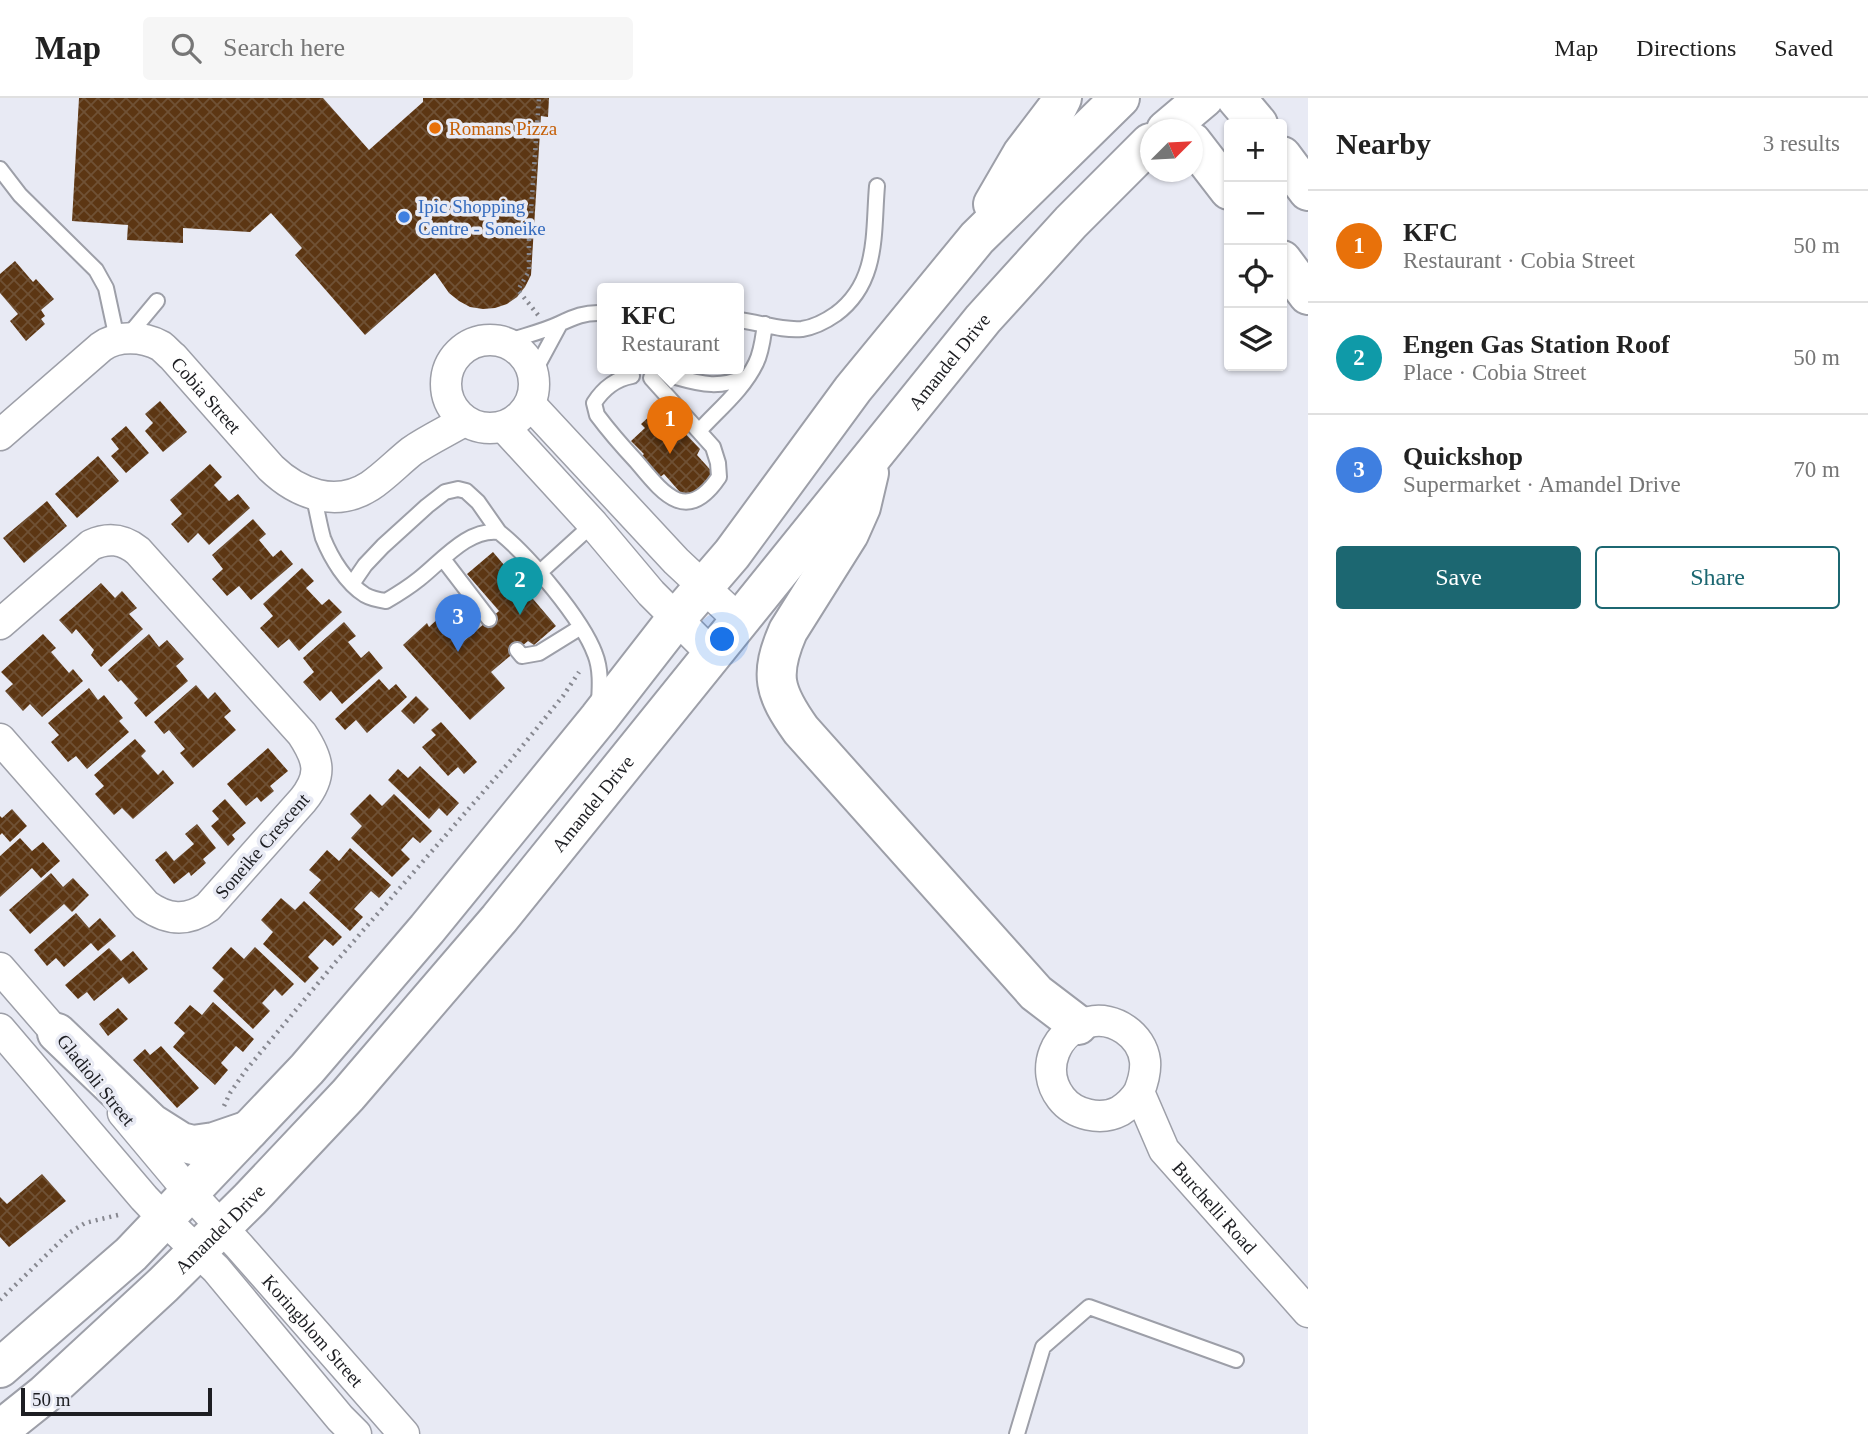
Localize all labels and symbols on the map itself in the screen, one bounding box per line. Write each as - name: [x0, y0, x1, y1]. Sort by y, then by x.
- place label: Romans Pizza: [449, 118, 558, 139]
- north arrow: [1140, 119, 1203, 182]
- marker: Romans Pizza: [427, 120, 443, 136]
- place label: Ipic Shopping Centre - Soneike: [418, 196, 546, 239]
- marker: Ipic Shopping Centre - Soneike: [396, 209, 412, 225]
- street label: Amandel Drive: [904, 309, 994, 414]
- street label: Cobia Street: [167, 353, 246, 438]
- pin: 1: [647, 396, 693, 454]
- pin: 2: [497, 557, 543, 615]
- pin: 3: [435, 594, 481, 652]
- your location: [705, 622, 739, 656]
- street label: Amandel Drive: [547, 751, 637, 856]
- street label: Soneike Crescent: [211, 789, 314, 903]
- street label: Gladioli Street: [53, 1030, 140, 1130]
- street label: Burchelli Road: [1169, 1157, 1261, 1258]
- street label: Amandel Drive: [170, 1180, 269, 1278]
- street label: Koringblom Street: [258, 1270, 368, 1391]
- scale bar: [21, 1385, 212, 1417]

